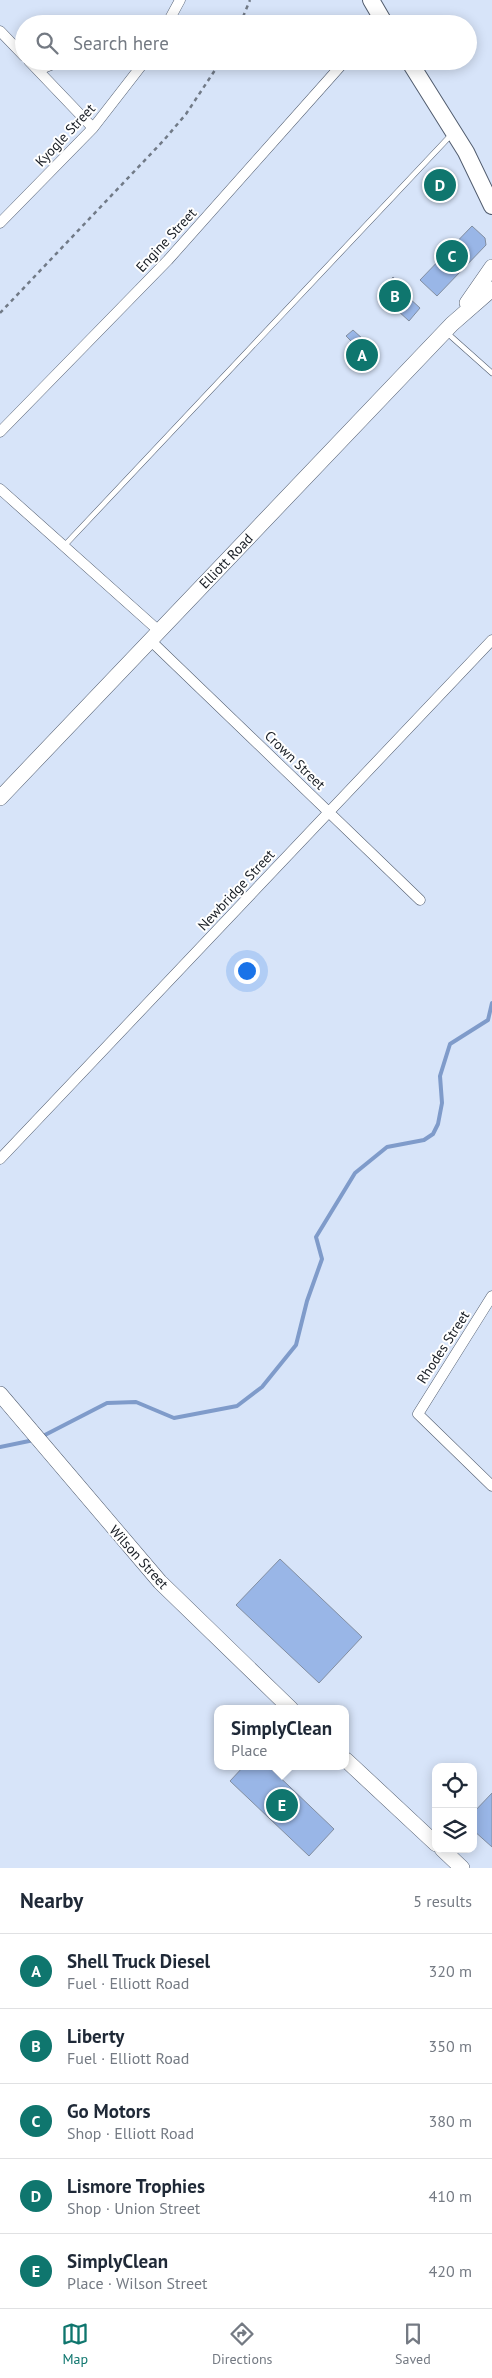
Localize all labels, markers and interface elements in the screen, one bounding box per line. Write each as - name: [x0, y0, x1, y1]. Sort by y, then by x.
- search box: [15, 15, 477, 70]
- icon: search: [33, 29, 61, 57]
- text: Search here: [73, 31, 169, 55]
- street label: Kyogle Street: [31, 99, 99, 170]
- pin: D: [424, 166, 456, 204]
- street label: Engine Street: [132, 204, 200, 276]
- pin: C: [436, 237, 468, 275]
- pin: B: [379, 277, 411, 315]
- pin: A: [346, 336, 378, 374]
- street label: Elliott Road: [195, 530, 257, 592]
- street label: Crown Street: [261, 727, 329, 794]
- street label: Newbridge Street: [194, 846, 278, 934]
- your location: [234, 958, 260, 984]
- street label: Rhodes Street: [413, 1307, 473, 1387]
- street label: Wilson Street: [106, 1521, 173, 1593]
- popup: [214, 1705, 349, 1770]
- text: SimplyClean: [231, 1716, 332, 1740]
- text: Place: [231, 1740, 268, 1760]
- map controls: [432, 1763, 477, 1853]
- button: locate: [432, 1763, 477, 1808]
- pin: E: [266, 1786, 298, 1824]
- button: layers: [432, 1808, 477, 1853]
- text: Nearby: [20, 1887, 83, 1914]
- text: 5 results: [413, 1891, 472, 1911]
- text: Shell Truck Diesel: [67, 1949, 210, 1973]
- text: A: [31, 1961, 41, 1981]
- text: 320 m: [429, 1961, 472, 1981]
- text: Fuel · Elliott Road: [67, 1973, 189, 1993]
- text: Liberty: [67, 2024, 124, 2048]
- text: B: [31, 2036, 41, 2056]
- text: 350 m: [429, 2036, 472, 2056]
- text: Fuel · Elliott Road: [67, 2048, 189, 2068]
- text: Go Motors: [67, 2099, 150, 2123]
- text: C: [32, 2111, 40, 2131]
- text: 380 m: [429, 2111, 472, 2131]
- text: Shop · Elliott Road: [67, 2123, 194, 2143]
- text: Lismore Trophies: [67, 2174, 205, 2198]
- text: D: [31, 2186, 41, 2206]
- text: 410 m: [429, 2186, 472, 2206]
- text: Shop · Union Street: [67, 2198, 200, 2218]
- text: SimplyClean: [67, 2249, 168, 2273]
- text: E: [32, 2261, 40, 2281]
- text: 420 m: [429, 2261, 472, 2281]
- text: Place · Wilson Street: [67, 2273, 207, 2293]
- tab: Map: [61, 2320, 89, 2368]
- tab: Directions: [212, 2320, 272, 2368]
- tab: Saved: [395, 2320, 431, 2368]

